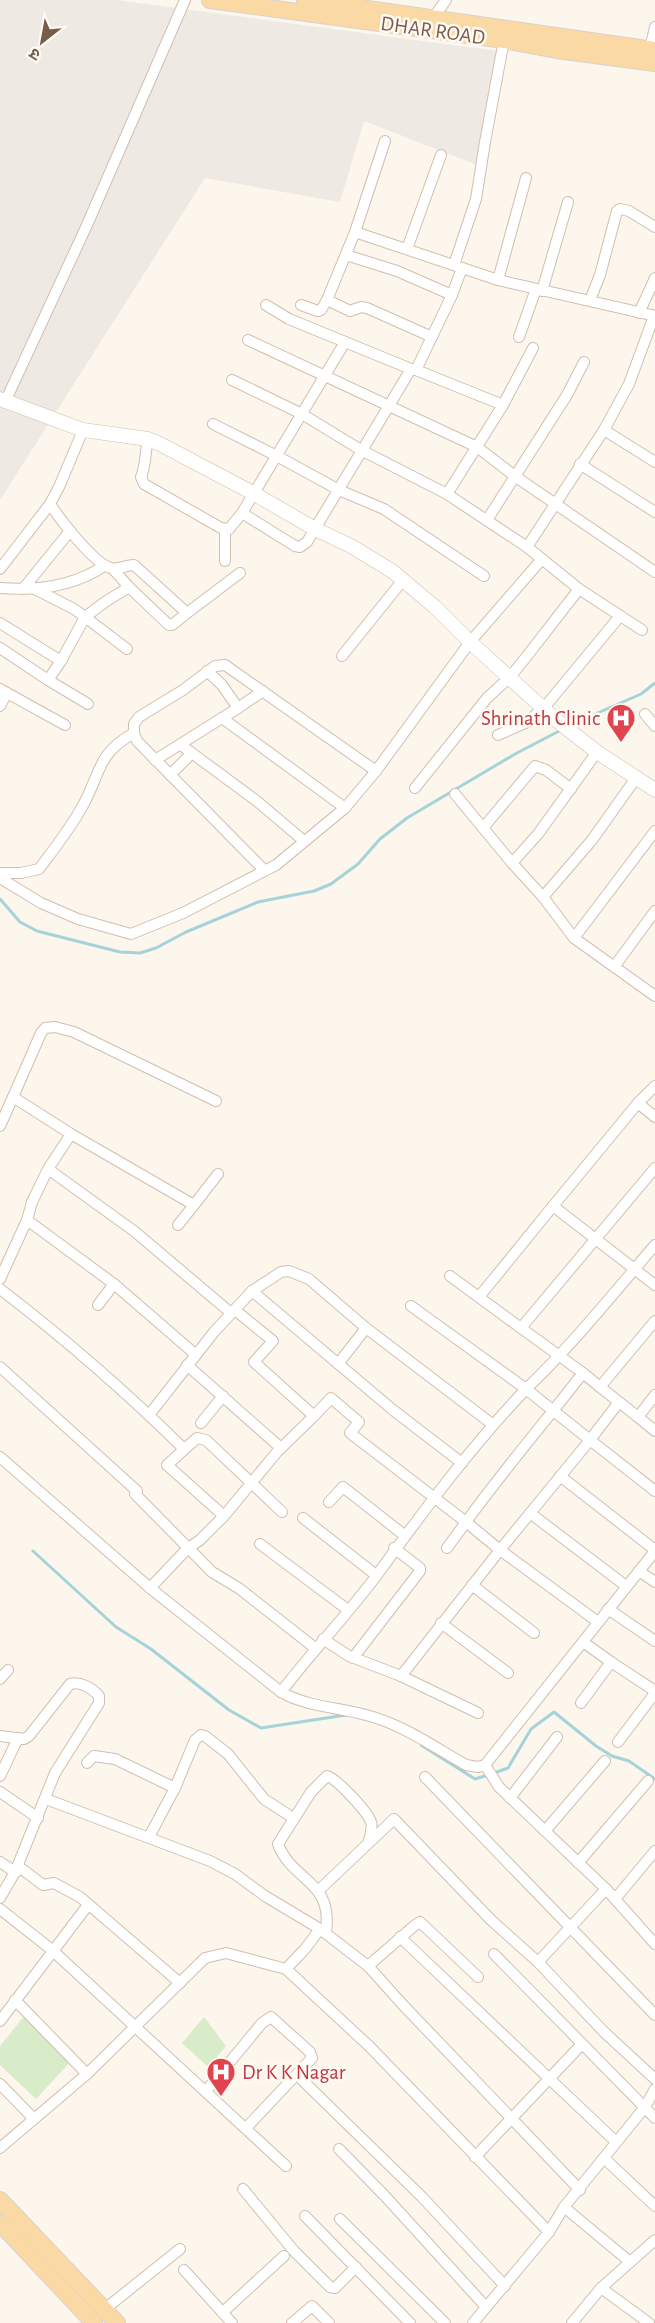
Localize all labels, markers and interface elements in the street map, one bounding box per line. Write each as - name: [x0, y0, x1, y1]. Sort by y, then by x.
- north arrow: [12, 12, 72, 72]
- street label: DHAR ROAD: [379, 13, 487, 48]
- text: उ: [26, 44, 43, 63]
- hospital icon: Shrinath Clinic: [605, 702, 637, 744]
- place label: Shrinath Clinic: [481, 708, 600, 729]
- hospital icon: Dr K K Nagar: [205, 2056, 237, 2098]
- place label: Dr K K Nagar: [242, 2062, 346, 2083]

